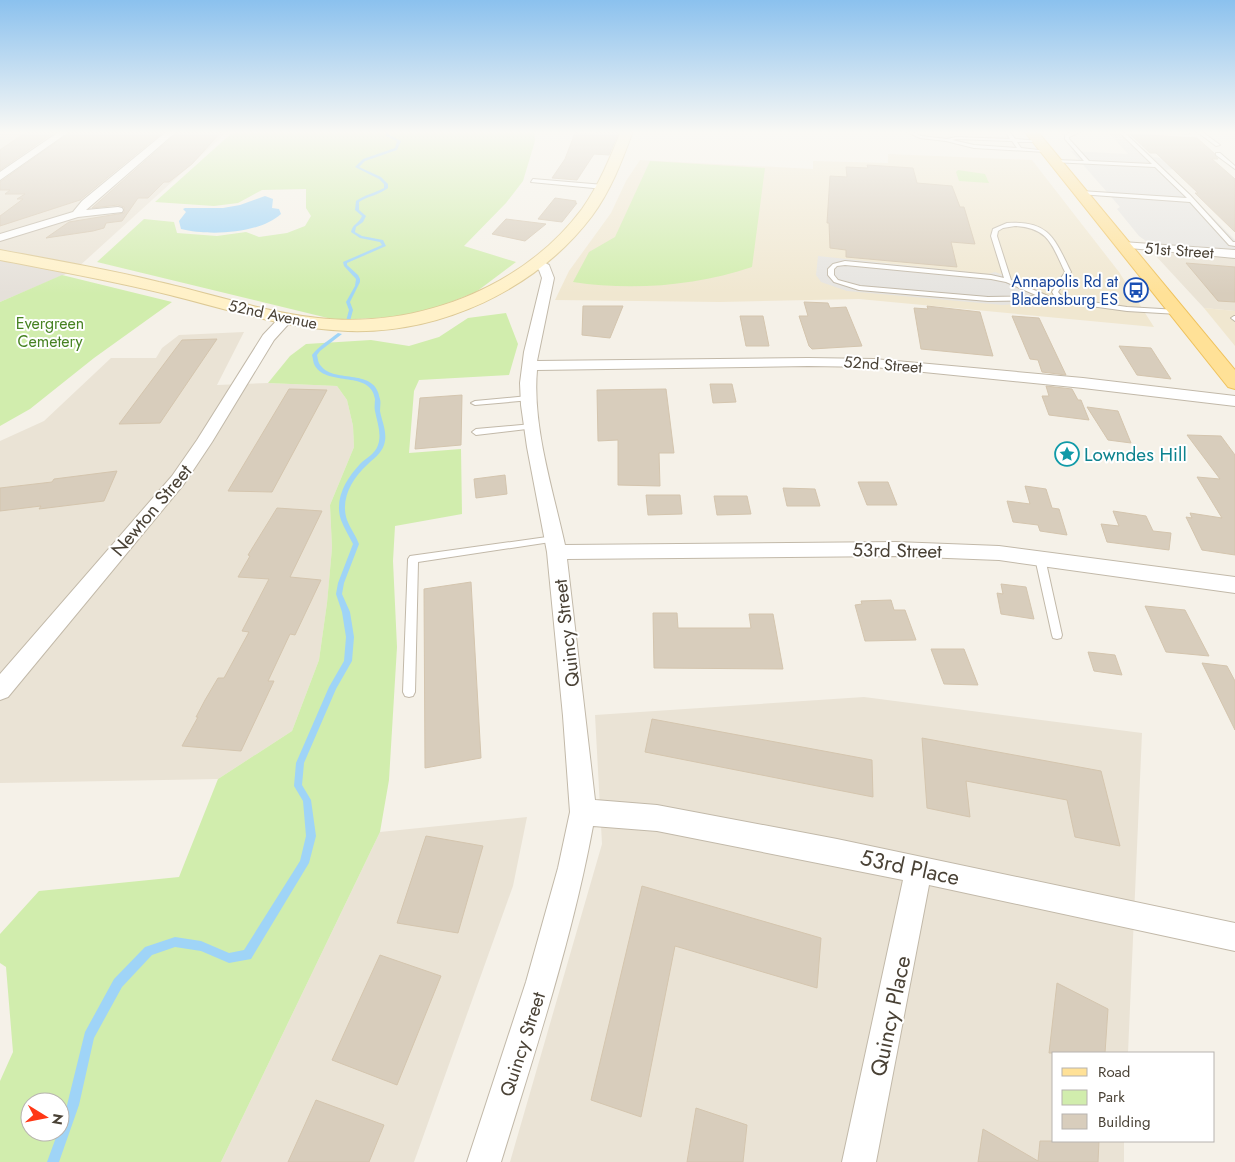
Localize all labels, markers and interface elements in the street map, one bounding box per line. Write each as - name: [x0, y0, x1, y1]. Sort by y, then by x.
- street label: 51st Street: [1143, 237, 1215, 264]
- place label: Annapolis Rd at Bladensburg ES: [1011, 270, 1118, 311]
- bus stop icon: Annapolis Rd at Bladensburg ES: [1123, 277, 1149, 303]
- street label: 52nd Avenue: [226, 294, 319, 335]
- park label: Evergreen Cemetery: [16, 312, 84, 353]
- street label: 52nd Street: [843, 350, 923, 379]
- place icon: Lowndes Hill: [1054, 441, 1080, 467]
- place label: Lowndes Hill: [1084, 441, 1187, 468]
- street label: Newton Street: [105, 458, 198, 562]
- street label: 53rd Street: [852, 536, 942, 565]
- street label: Quincy Street: [546, 577, 587, 688]
- street label: 53rd Place: [857, 841, 963, 893]
- street label: Quincy Place: [862, 953, 918, 1079]
- street label: Quincy Street: [493, 988, 552, 1100]
- legend: [1052, 1052, 1215, 1142]
- text: Road: [1098, 1061, 1130, 1083]
- text: Park: [1098, 1086, 1125, 1108]
- north arrow: [20, 1092, 70, 1142]
- text: Building: [1098, 1111, 1150, 1133]
- text: N: [47, 1112, 69, 1126]

